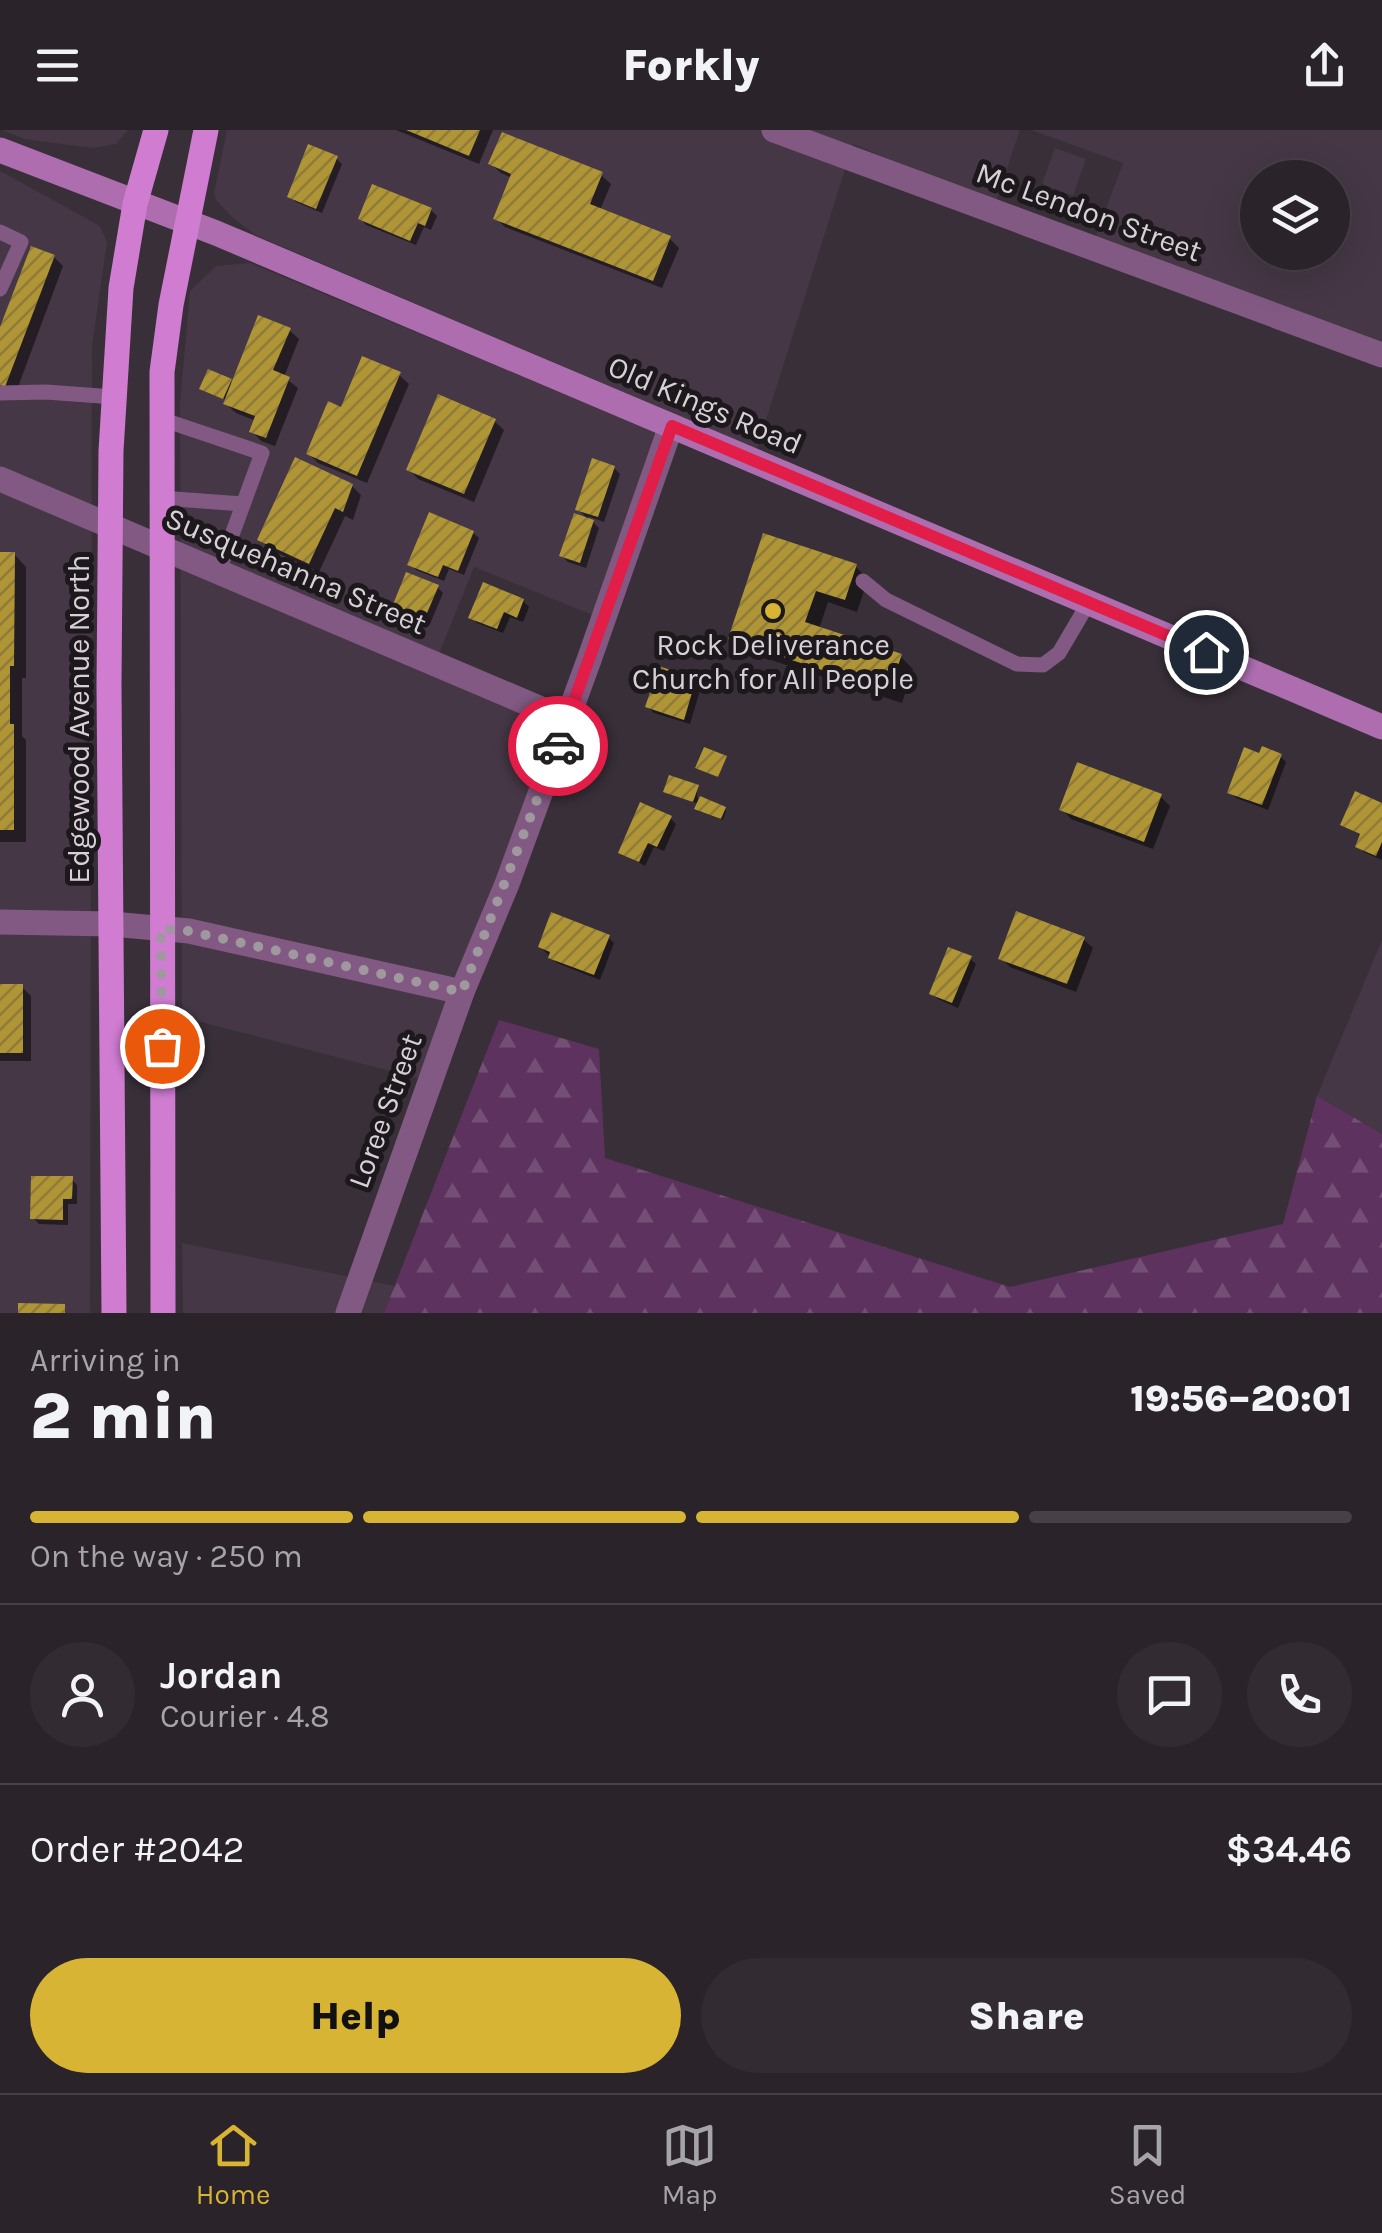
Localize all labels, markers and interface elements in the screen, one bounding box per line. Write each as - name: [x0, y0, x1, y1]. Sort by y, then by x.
- icon: menu: [30, 38, 85, 93]
- icon: share: [1297, 38, 1352, 93]
- text: Forkly: [623, 39, 759, 91]
- street label: Mc Lendon Street: [971, 155, 1207, 269]
- map controls: [1240, 160, 1350, 270]
- button: layers: [1240, 160, 1350, 270]
- street label: Old Kings Road: [603, 348, 807, 462]
- street label: Susquehanna Street: [160, 500, 432, 642]
- street label: Edgewood Avenue North: [61, 554, 97, 884]
- marker: Rock Deliverance Church for All People: [762, 600, 784, 622]
- pin: [1164, 610, 1249, 695]
- icon: home: [1179, 625, 1234, 680]
- place label: Rock Deliverance Church for All People: [632, 627, 914, 697]
- courier: [508, 696, 608, 796]
- icon: car: [531, 719, 586, 774]
- pin: [120, 1004, 205, 1089]
- icon: bag: [135, 1019, 190, 1074]
- street label: Loree Street: [340, 1029, 430, 1193]
- text: Arriving in: [30, 1342, 181, 1379]
- text: 19:56–20:01: [1130, 1376, 1352, 1421]
- text: 2 min: [30, 1378, 216, 1454]
- text: On the way · 250 m: [30, 1538, 303, 1575]
- button: person: [30, 1642, 135, 1747]
- button: chat: [1117, 1642, 1222, 1747]
- button: phone: [1247, 1642, 1352, 1747]
- text: Jordan: [160, 1653, 283, 1698]
- text: Courier · 4.8: [160, 1698, 330, 1735]
- text: Order #2042: [30, 1827, 245, 1872]
- text: $34.46: [1226, 1827, 1352, 1872]
- button: Help: [30, 1958, 681, 2073]
- button: Share: [701, 1958, 1352, 2073]
- tab: Home: [196, 2118, 270, 2211]
- tab: Map: [662, 2118, 717, 2211]
- tab: Saved: [1109, 2118, 1186, 2211]

